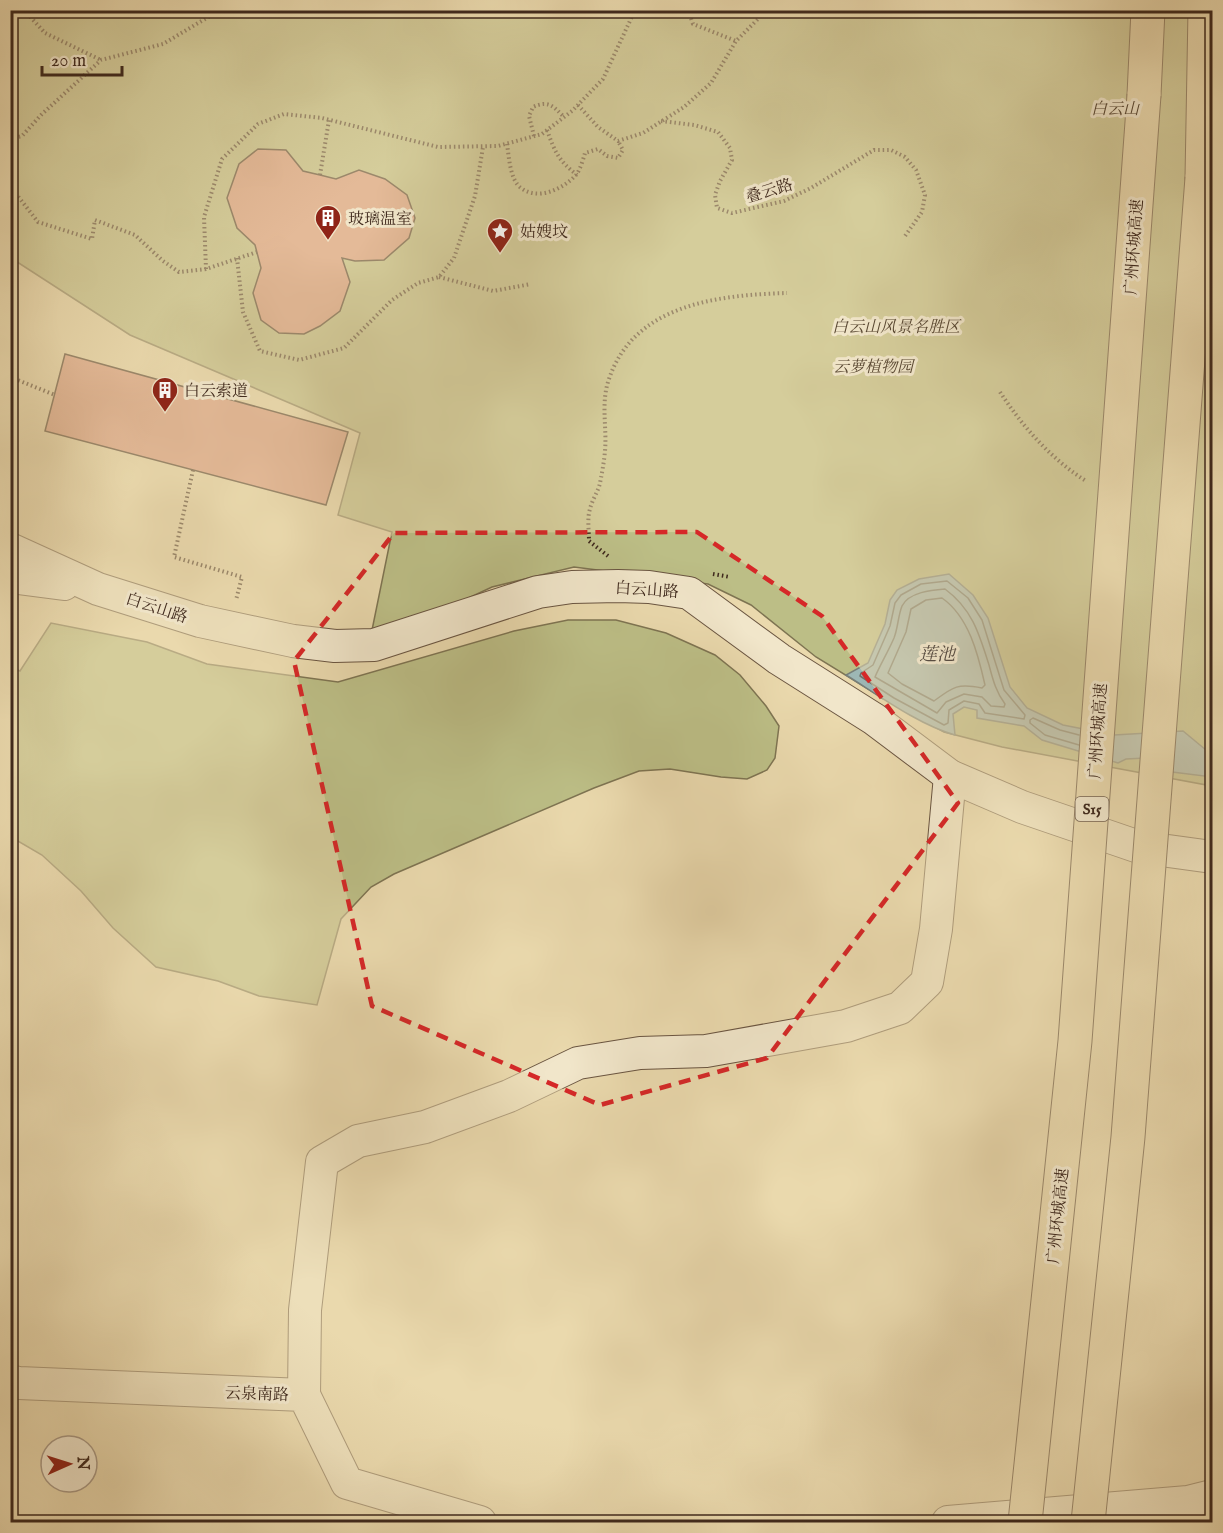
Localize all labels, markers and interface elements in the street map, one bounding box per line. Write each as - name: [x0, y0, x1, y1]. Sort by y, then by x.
- scale bar: [42, 39, 122, 77]
- text: 20 m: [51, 50, 86, 73]
- park label: 白云山: [1091, 100, 1141, 120]
- street label: 叠云路: [744, 175, 795, 208]
- street label: 广州环城高速: [1122, 199, 1148, 296]
- building icon: 玻璃温室: [313, 203, 343, 241]
- place label: 玻璃温室: [348, 210, 412, 230]
- place icon: 姑嫂坟: [485, 216, 515, 254]
- place label: 姑嫂坟: [520, 223, 568, 243]
- park label: 白云山风景名胜区: [832, 318, 962, 338]
- park label: 云萝植物园: [833, 358, 916, 378]
- building icon: 白云索道: [150, 375, 180, 413]
- place label: 白云索道: [184, 382, 248, 402]
- street label: 白云山路: [614, 579, 679, 603]
- street label: 白云山路: [123, 590, 190, 628]
- water label: 莲池: [919, 644, 957, 667]
- street label: 广州环城高速: [1086, 683, 1112, 780]
- road number: S15: [1076, 797, 1108, 821]
- street label: 广州环城高速: [1044, 1167, 1074, 1265]
- street label: 云泉南路: [225, 1384, 289, 1406]
- north arrow: [39, 1434, 99, 1494]
- text: N: [72, 1455, 92, 1471]

